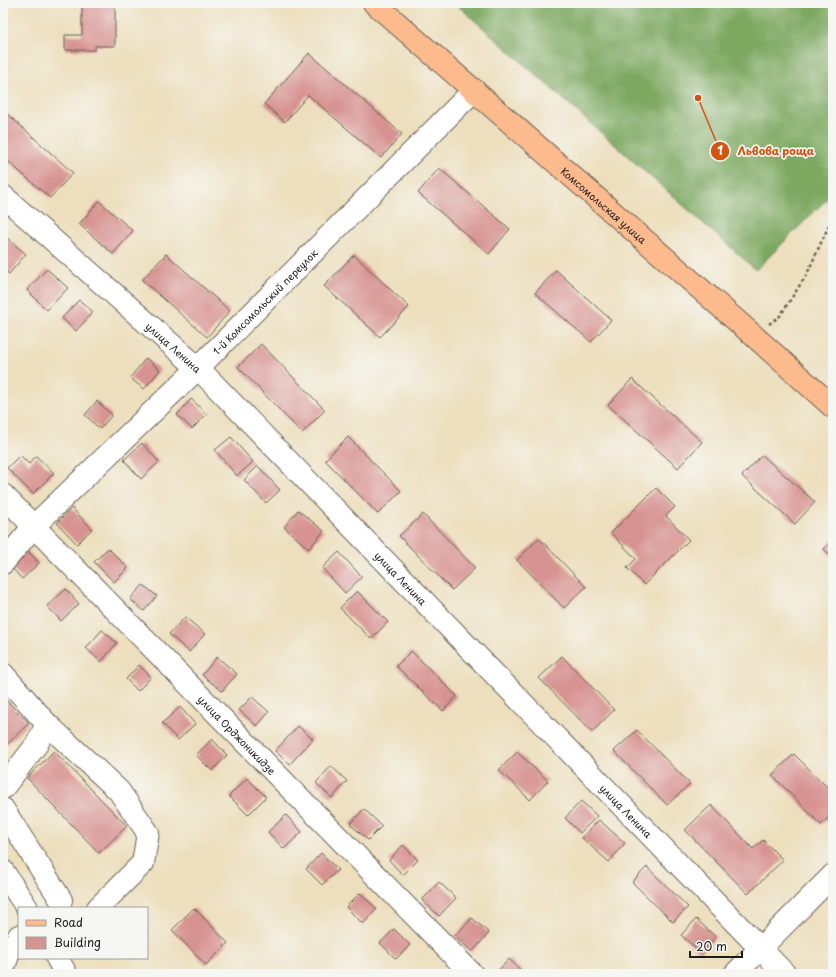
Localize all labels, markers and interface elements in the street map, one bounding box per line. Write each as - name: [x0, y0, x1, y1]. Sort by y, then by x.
- callout: Львова роща: [710, 139, 823, 162]
- text: 1: [717, 141, 723, 159]
- text: Львова роща: [738, 142, 815, 159]
- street label: Комсомольская улица: [558, 163, 651, 247]
- street label: 1-й Комсомольский переулок: [208, 245, 320, 358]
- street label: улица Ленина: [143, 318, 206, 376]
- street label: улица Ленина: [372, 548, 431, 608]
- street label: улица Орджоникидзе: [195, 691, 280, 778]
- street label: улица Ленина: [597, 780, 657, 841]
- legend: [18, 907, 148, 959]
- text: Road: [54, 913, 83, 931]
- text: Building: [54, 933, 101, 951]
- scale bar: [690, 933, 742, 959]
- text: 20 m: [696, 937, 727, 955]

